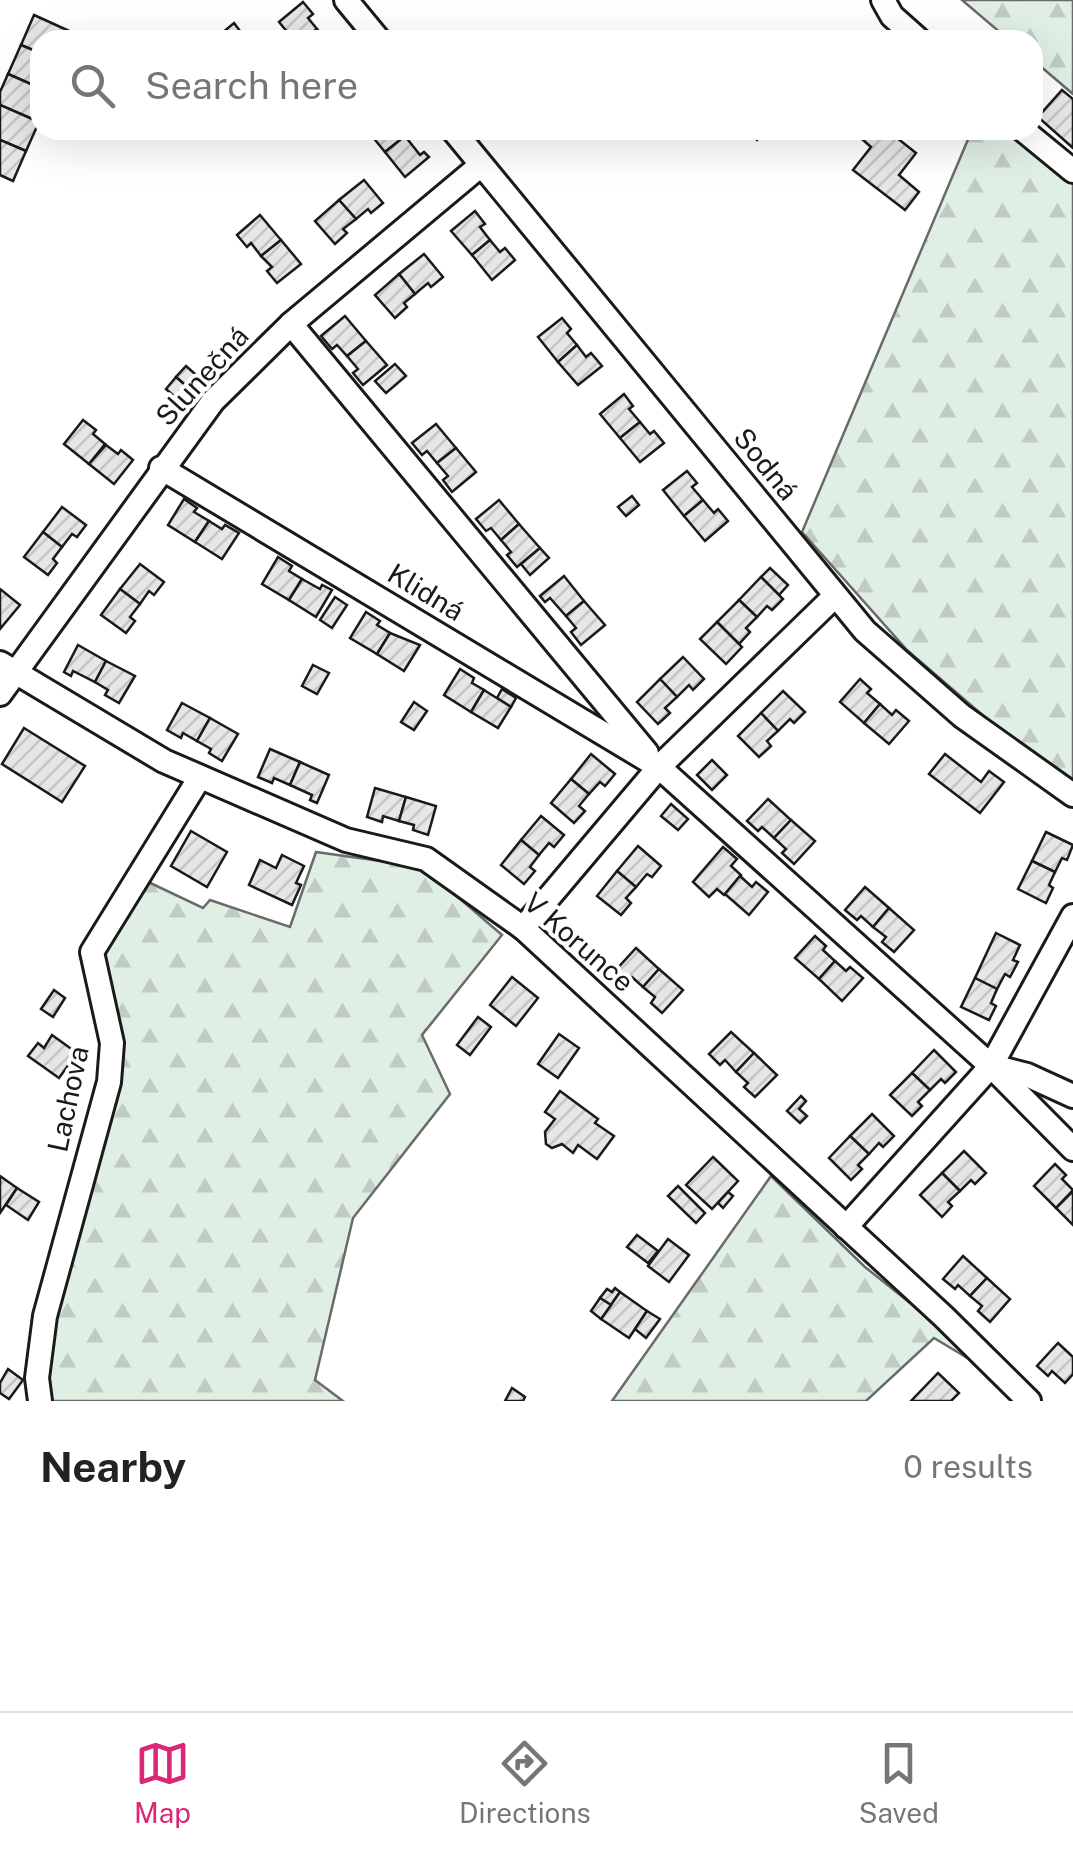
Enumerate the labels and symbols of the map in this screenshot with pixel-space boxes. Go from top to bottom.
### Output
street label: Slunečná [149,319,255,432]
street label: Sodná [727,421,805,506]
street label: Klidná [382,556,470,627]
street label: V Korunce [518,885,641,998]
street label: Lachova [40,1043,95,1155]

